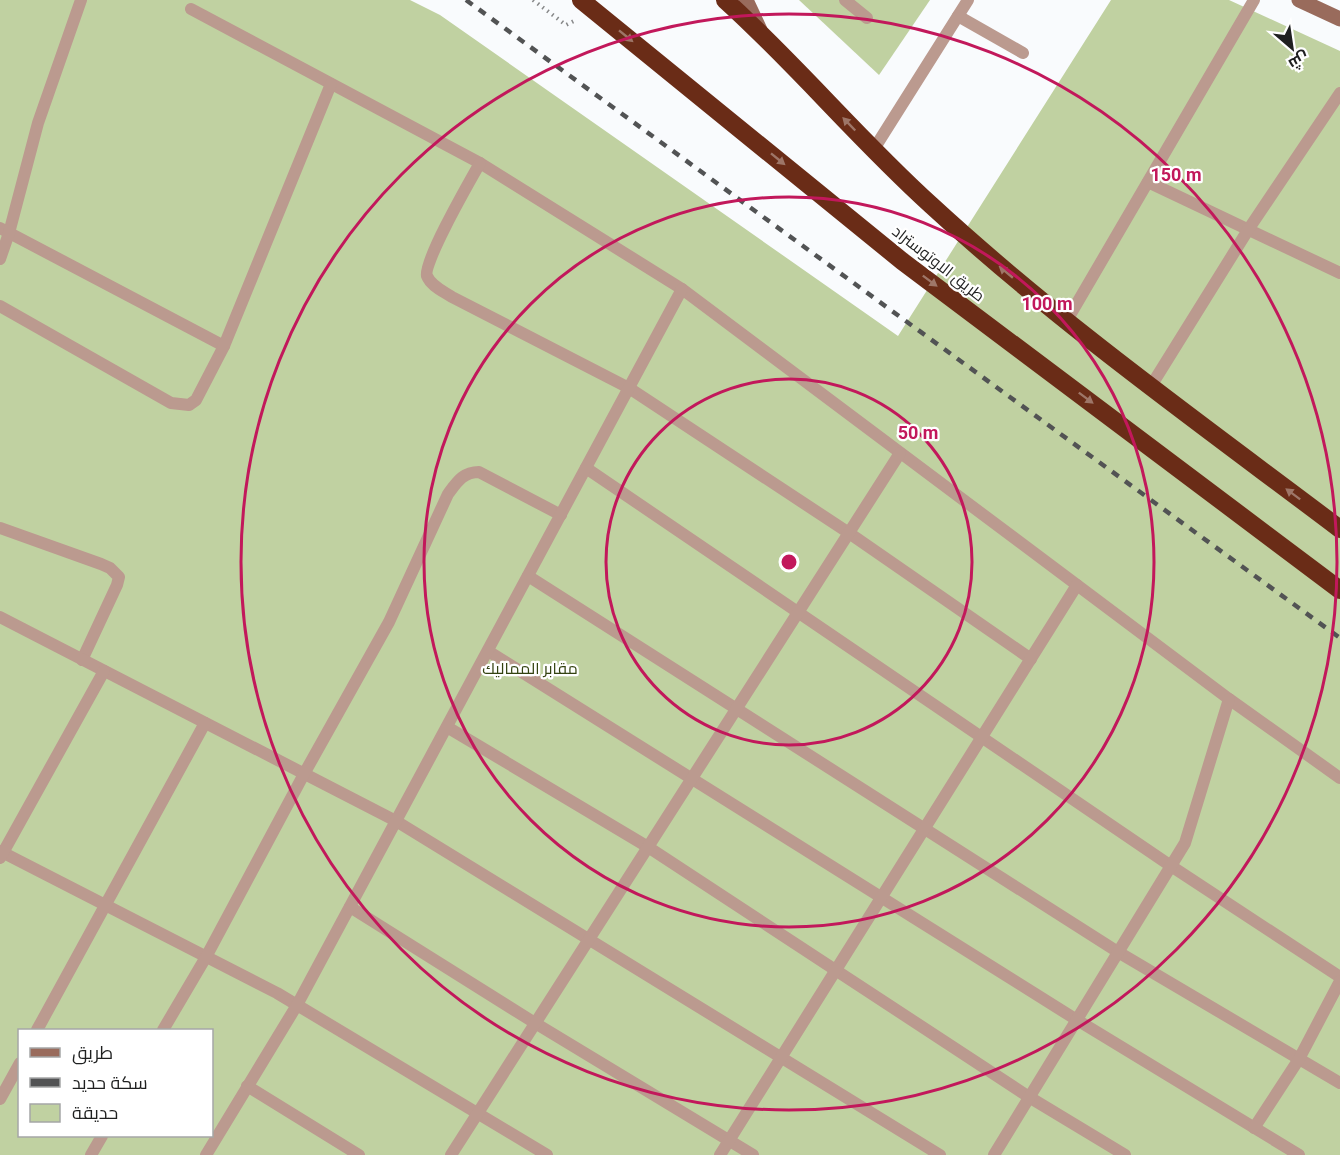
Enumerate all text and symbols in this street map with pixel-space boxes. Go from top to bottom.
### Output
north arrow [1262,18,1322,78]
one-way arrow [619,30,634,42]
text: ش [1285,47,1313,74]
one-way arrow [842,116,856,131]
one-way arrow [770,153,786,166]
text: 150 m [1150,164,1202,185]
street label: طريق الاوتوستراد [888,221,989,306]
one-way arrow [999,266,1014,279]
one-way arrow [922,275,937,287]
text: 100 m [1021,293,1073,314]
one-way arrow [1078,392,1093,404]
text: 50 m [898,422,938,443]
one-way arrow [1286,488,1301,500]
centre of rings [779,552,799,572]
park label: مقابر المماليك [482,659,578,678]
legend [18,1029,213,1137]
text: طريق [72,1042,113,1065]
text: سكة حديد [72,1072,148,1093]
text: حديقة [72,1102,118,1123]

